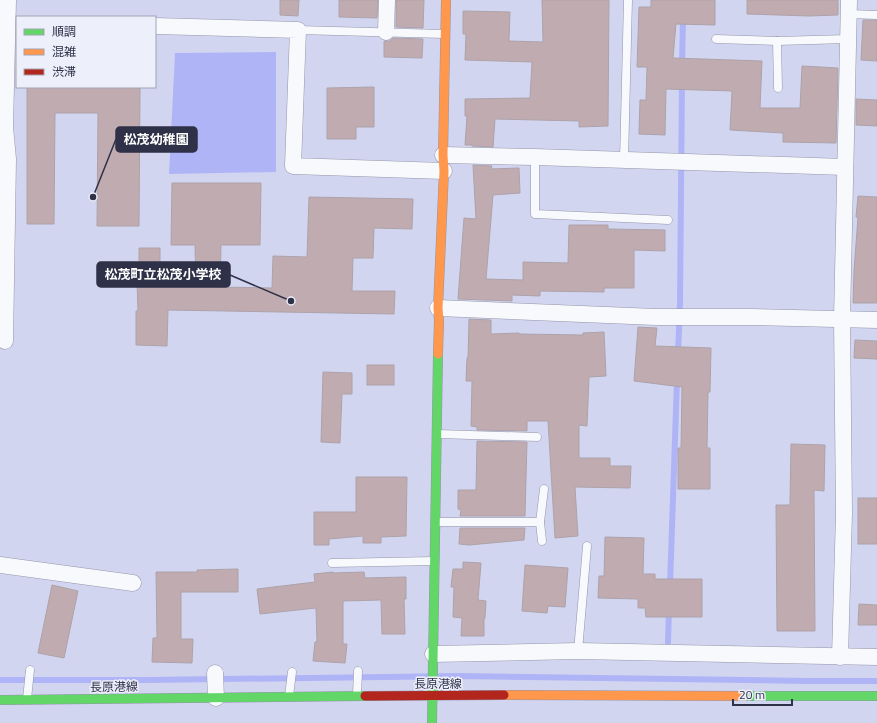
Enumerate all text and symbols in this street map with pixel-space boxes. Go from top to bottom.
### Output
legend [16,16,156,88]
text: 順調 [52,22,76,41]
text: 混雑 [52,42,76,61]
text: 渋滞 [52,62,76,81]
callout: 松茂幼稚園 [116,127,197,152]
text: 松茂幼稚園 [123,129,189,149]
callout: 松茂町立松茂小学校 [97,262,230,287]
text: 松茂町立松茂小学校 [104,264,222,284]
street label: 長原港線 [414,674,462,693]
street label: 長原港線 [90,677,138,696]
scale bar [733,681,792,707]
text: 20 m [739,685,765,704]

